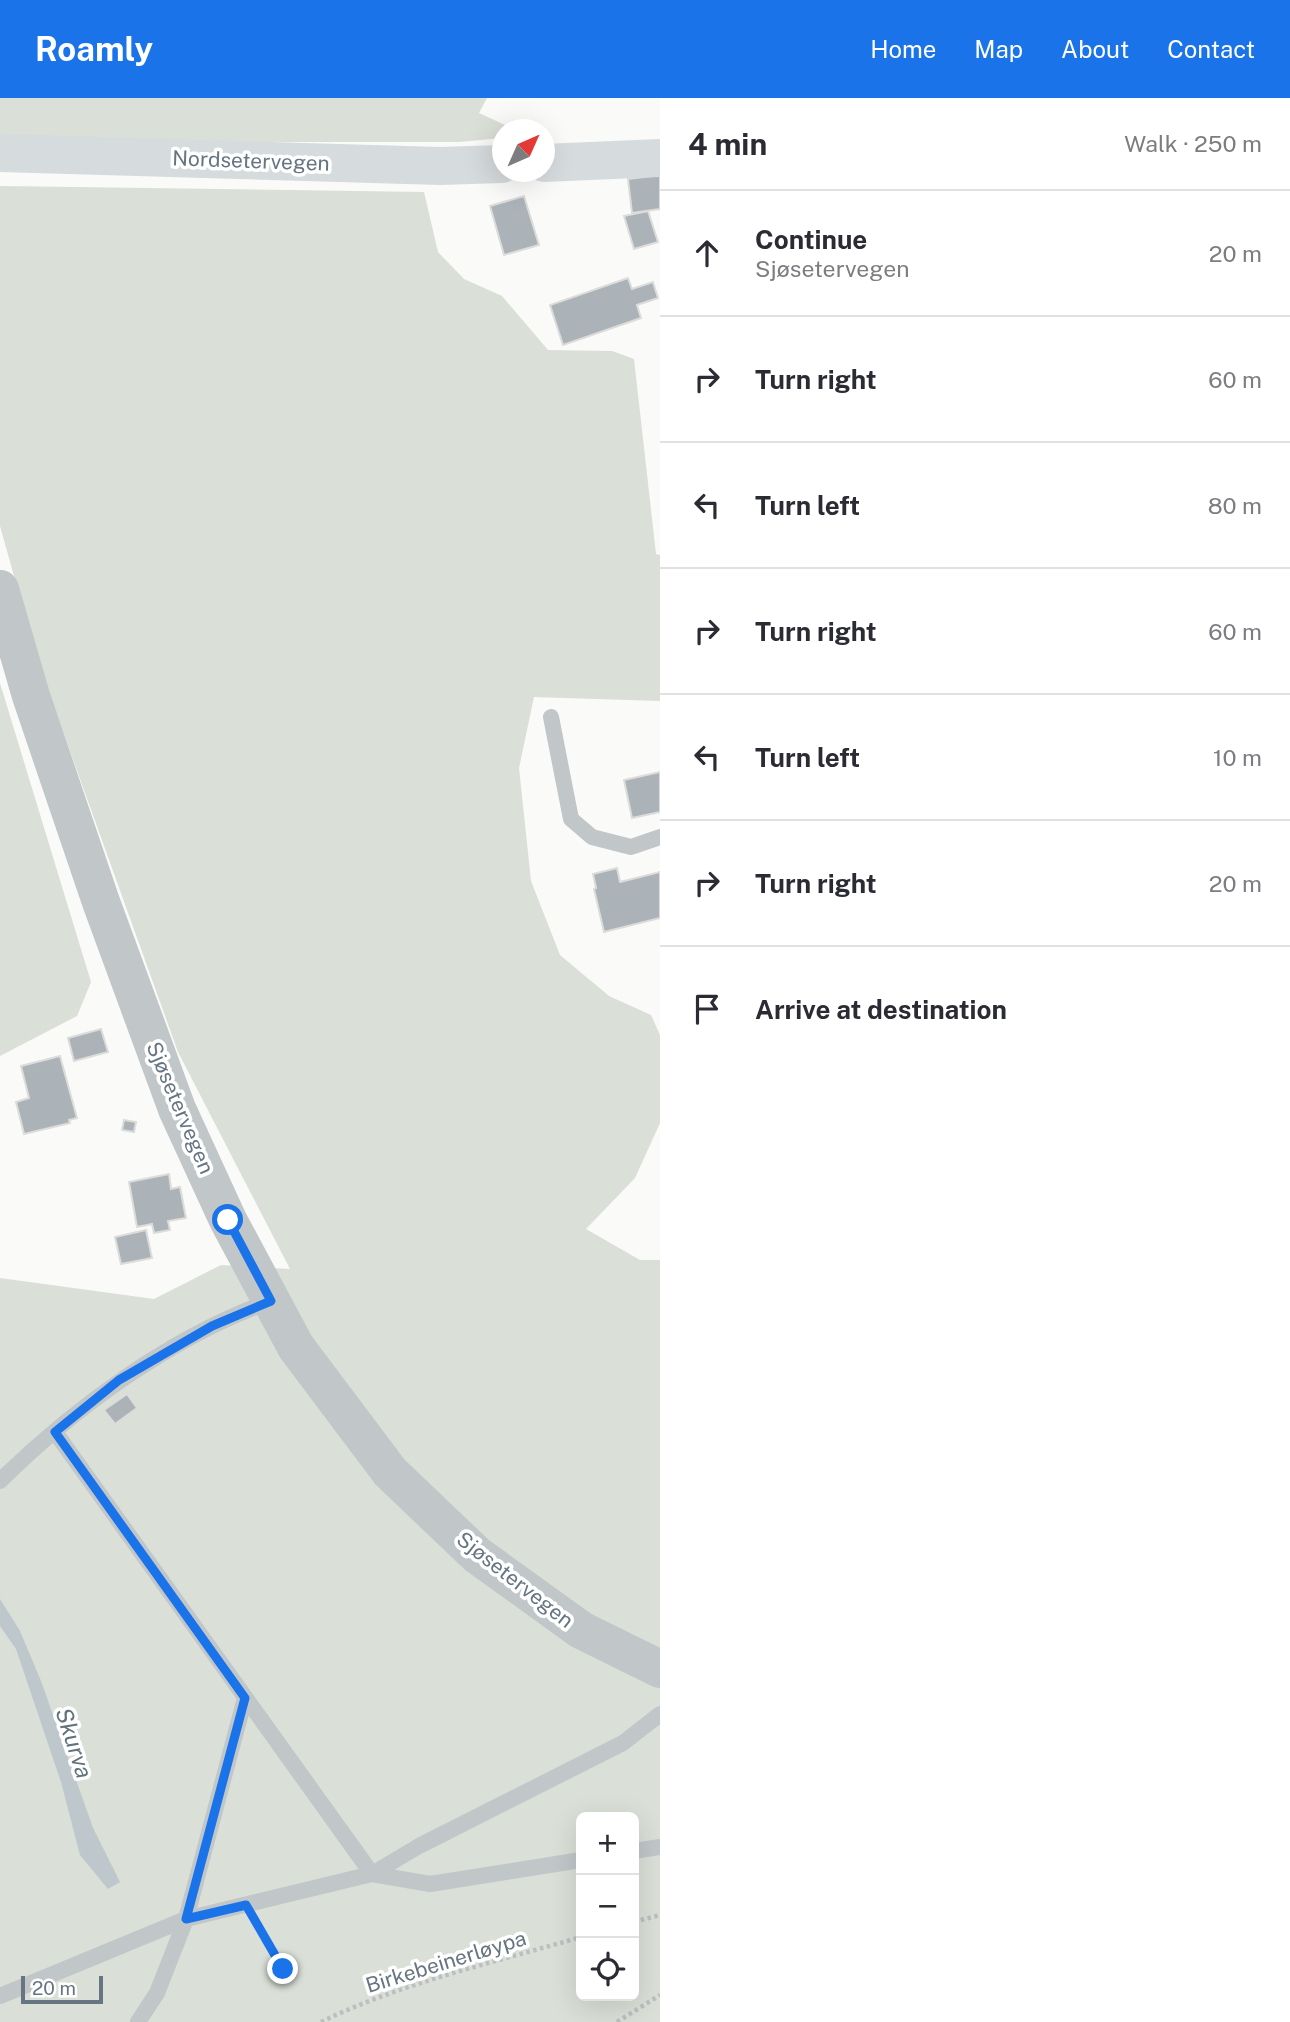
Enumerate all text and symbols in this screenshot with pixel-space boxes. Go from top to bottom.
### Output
text: Roamly [35,30,153,68]
text: Home [870,35,936,63]
text: Map [974,35,1023,63]
text: About [1061,35,1129,63]
text: Contact [1167,35,1255,63]
north arrow [492,119,555,182]
text: 4 min [688,126,767,162]
text: Walk · 250 m [1124,130,1262,157]
street label: Nordsetervegen [172,145,330,176]
text: Continue [755,224,867,255]
icon: ahead [688,234,726,272]
text: 20 m [1209,240,1262,267]
text: Sjøsetervegen [755,255,910,282]
icon: right [688,360,726,398]
text: Turn right [755,364,877,395]
text: 60 m [1208,366,1262,393]
icon: left [688,486,726,524]
text: Turn left [755,490,860,521]
text: 80 m [1208,492,1262,519]
icon: right [688,612,726,650]
text: Turn right [755,616,877,647]
text: 60 m [1208,618,1262,645]
icon: left [688,738,726,776]
text: Turn left [755,742,860,773]
text: 10 m [1213,744,1262,771]
icon: right [688,864,726,902]
text: Turn right [755,868,877,899]
text: 20 m [1209,870,1262,897]
icon: arrive [688,990,726,1028]
text: Arrive at destination [755,994,1007,1025]
street label: Sjøsetervegen [141,1038,220,1178]
route start [212,1204,243,1235]
street label: Sjøsetervegen [452,1526,579,1633]
water label: Skurva [50,1704,98,1781]
map controls [576,1812,639,2001]
button: + [576,1812,639,1875]
button: − [576,1875,639,1938]
street label: Birkebeinerløypa [363,1925,529,1998]
button: locate [576,1938,639,2001]
route end [267,1953,298,1984]
scale bar [21,1973,103,2005]
text: 20 m [32,1977,76,1999]

